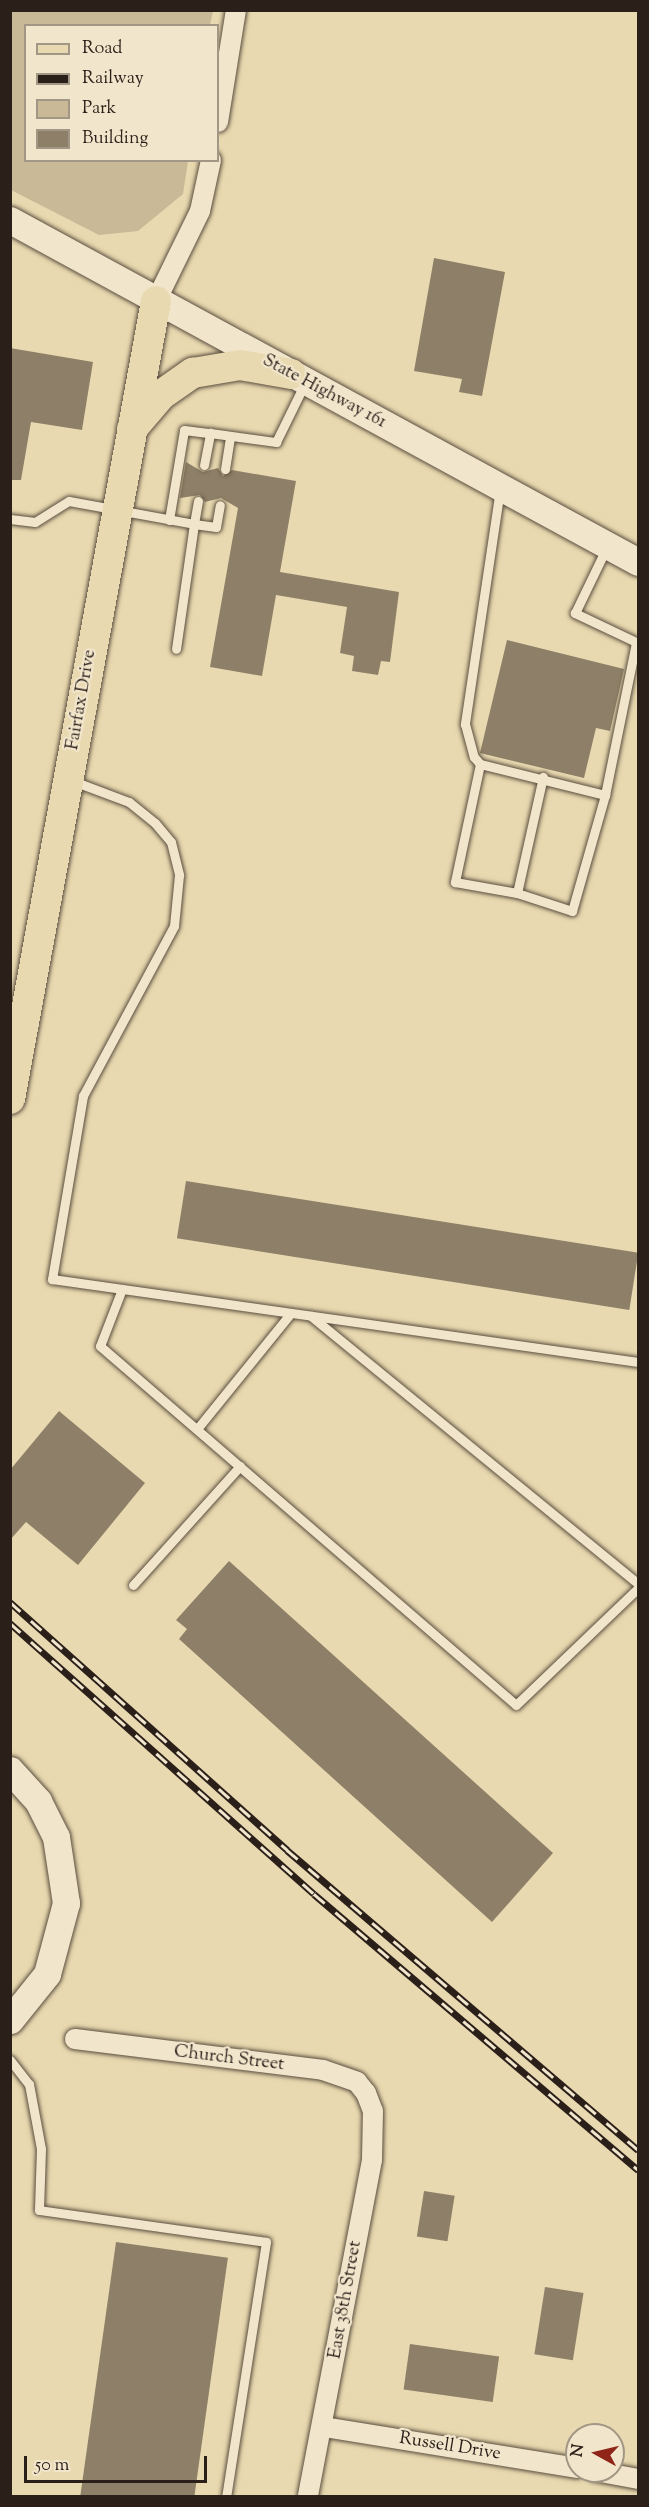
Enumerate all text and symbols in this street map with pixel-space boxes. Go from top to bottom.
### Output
legend [24,24,219,162]
text: Road [82,36,122,62]
text: Railway [82,66,144,92]
text: Park [82,96,116,122]
text: Building [82,126,148,152]
street label: State Highway 161 [258,350,390,434]
street label: Fairfax Drive [63,648,101,752]
street label: Church Street [173,2042,285,2076]
street label: East 38th Street [325,2239,367,2361]
north arrow [565,2423,625,2483]
street label: Russell Drive [398,2428,502,2466]
text: N [566,2443,591,2459]
scale bar [27,2444,210,2482]
text: 50 m [35,2453,69,2479]

